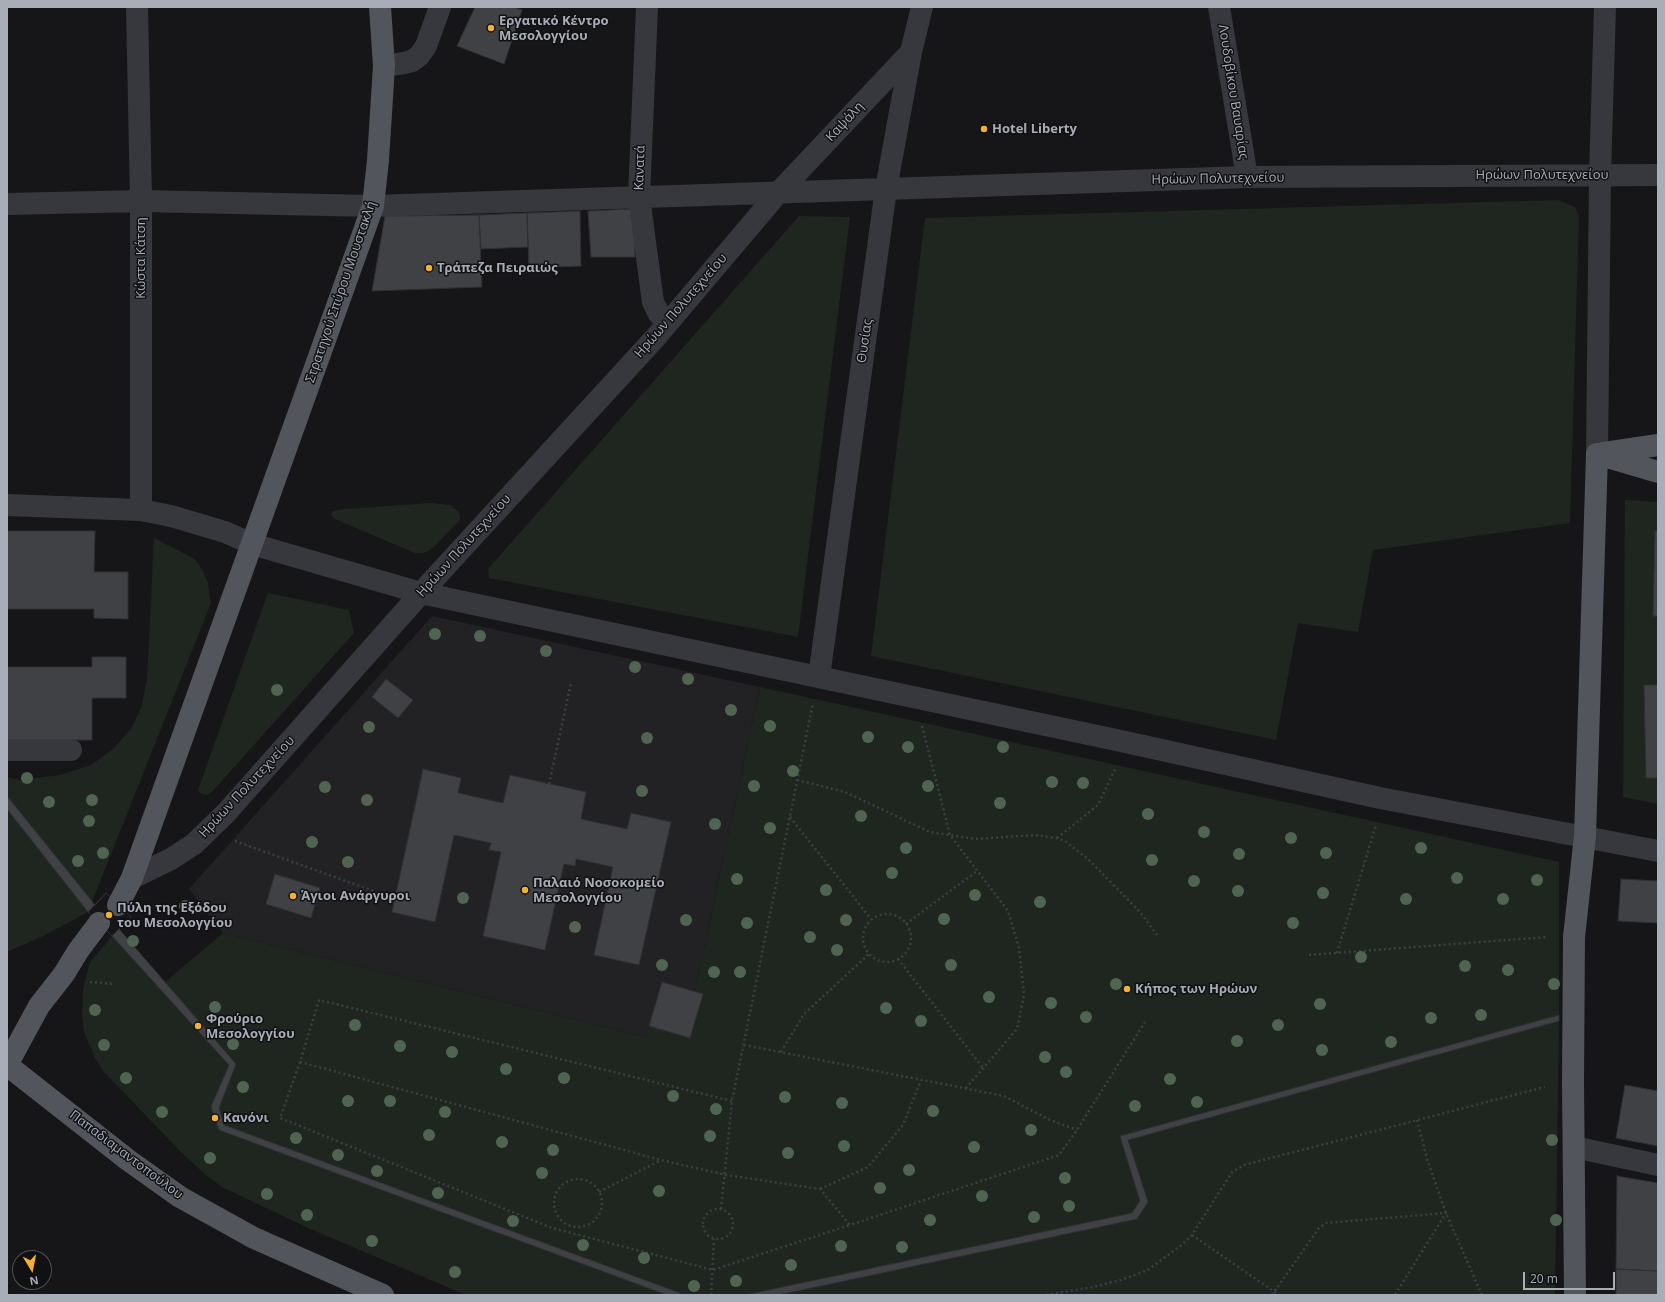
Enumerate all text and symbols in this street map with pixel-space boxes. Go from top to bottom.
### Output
place label: Eργατικό Κέντρο Μεσολογγίου [499,13,609,44]
marker: Eργατικό Κέντρο Μεσολογγίου [486,23,496,33]
street label: Λουδοβίκου Βαυαρίας [1215,23,1251,161]
street label: Καψάλη [823,99,867,145]
place label: Hotel Liberty [992,121,1077,137]
marker: Hotel Liberty [979,124,989,134]
street label: Κανατά [631,145,649,191]
street label: Ηρώων Πολυτεχνείου [1476,167,1608,183]
street label: Ηρώων Πολυτεχνείου [1151,170,1285,188]
street label: Στρατηγού Σπύρου Μουστακλή [303,199,379,385]
street label: Κώστα Κάτση [133,217,149,299]
street label: Ηρώων Πολυτεχνείου [632,251,730,361]
place label: Τράπεζα Πειραιώς [437,260,558,276]
marker: Τράπεζα Πειραιώς [424,263,434,273]
street label: Θυσίας [854,318,876,364]
street label: Ηρώων Πολυτεχνείου [414,491,514,601]
street label: Ηρώων Πολυτεχνείου [196,733,298,841]
place label: Παλαιό Νοσοκομείο Μεσολογγίου [533,875,665,906]
marker: Παλαιό Νοσοκομείο Μεσολογγίου [520,885,530,895]
place label: Άγιοι Ανάργυροι [301,888,410,904]
marker: Άγιοι Ανάργυροι [288,891,298,901]
place label: Πύλη της Εξόδου του Μεσολογγίου [117,900,232,931]
marker: Πύλη της Εξόδου του Μεσολογγίου [104,910,114,920]
place label: Κήπος των Ηρώων [1135,981,1257,997]
marker: Κήπος των Ηρώων [1122,984,1132,994]
place label: Φρούριο Μεσολογγίου [206,1011,295,1042]
marker: Φρούριο Μεσολογγίου [193,1021,203,1031]
street label: Παπαδιαμαντοπούλου [66,1107,186,1203]
place label: Κανόνι [223,1110,269,1126]
marker: Κανόνι [210,1113,220,1123]
north arrow [12,1250,52,1290]
scale bar [1525,1264,1617,1290]
text: 20 m [1530,1270,1558,1287]
text: N [28,1273,40,1289]

